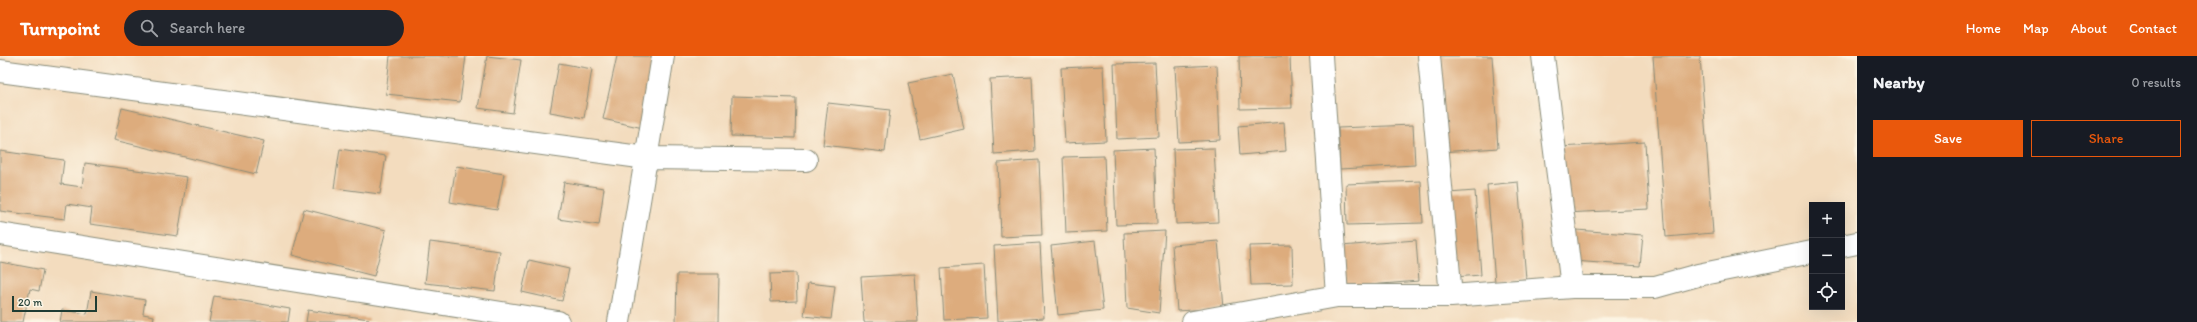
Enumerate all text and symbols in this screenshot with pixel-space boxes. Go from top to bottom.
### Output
search box [124,10,404,46]
text: Turnpoint [20,17,100,40]
icon: search [138,17,160,39]
text: Search here [170,19,245,37]
text: Home [1966,20,2001,37]
text: Map [2023,20,2049,37]
text: About [2071,20,2107,37]
text: Contact [2129,20,2177,37]
text: Nearby [1873,72,1925,92]
text: 0 results [2131,75,2181,90]
button: Save [1873,120,2023,157]
button: Share [2031,120,2181,157]
map controls [1809,202,1845,310]
button: + [1809,202,1845,238]
button: − [1809,238,1845,274]
button: locate [1809,274,1845,310]
scale bar [12,294,97,313]
text: 20 m [18,296,42,309]

